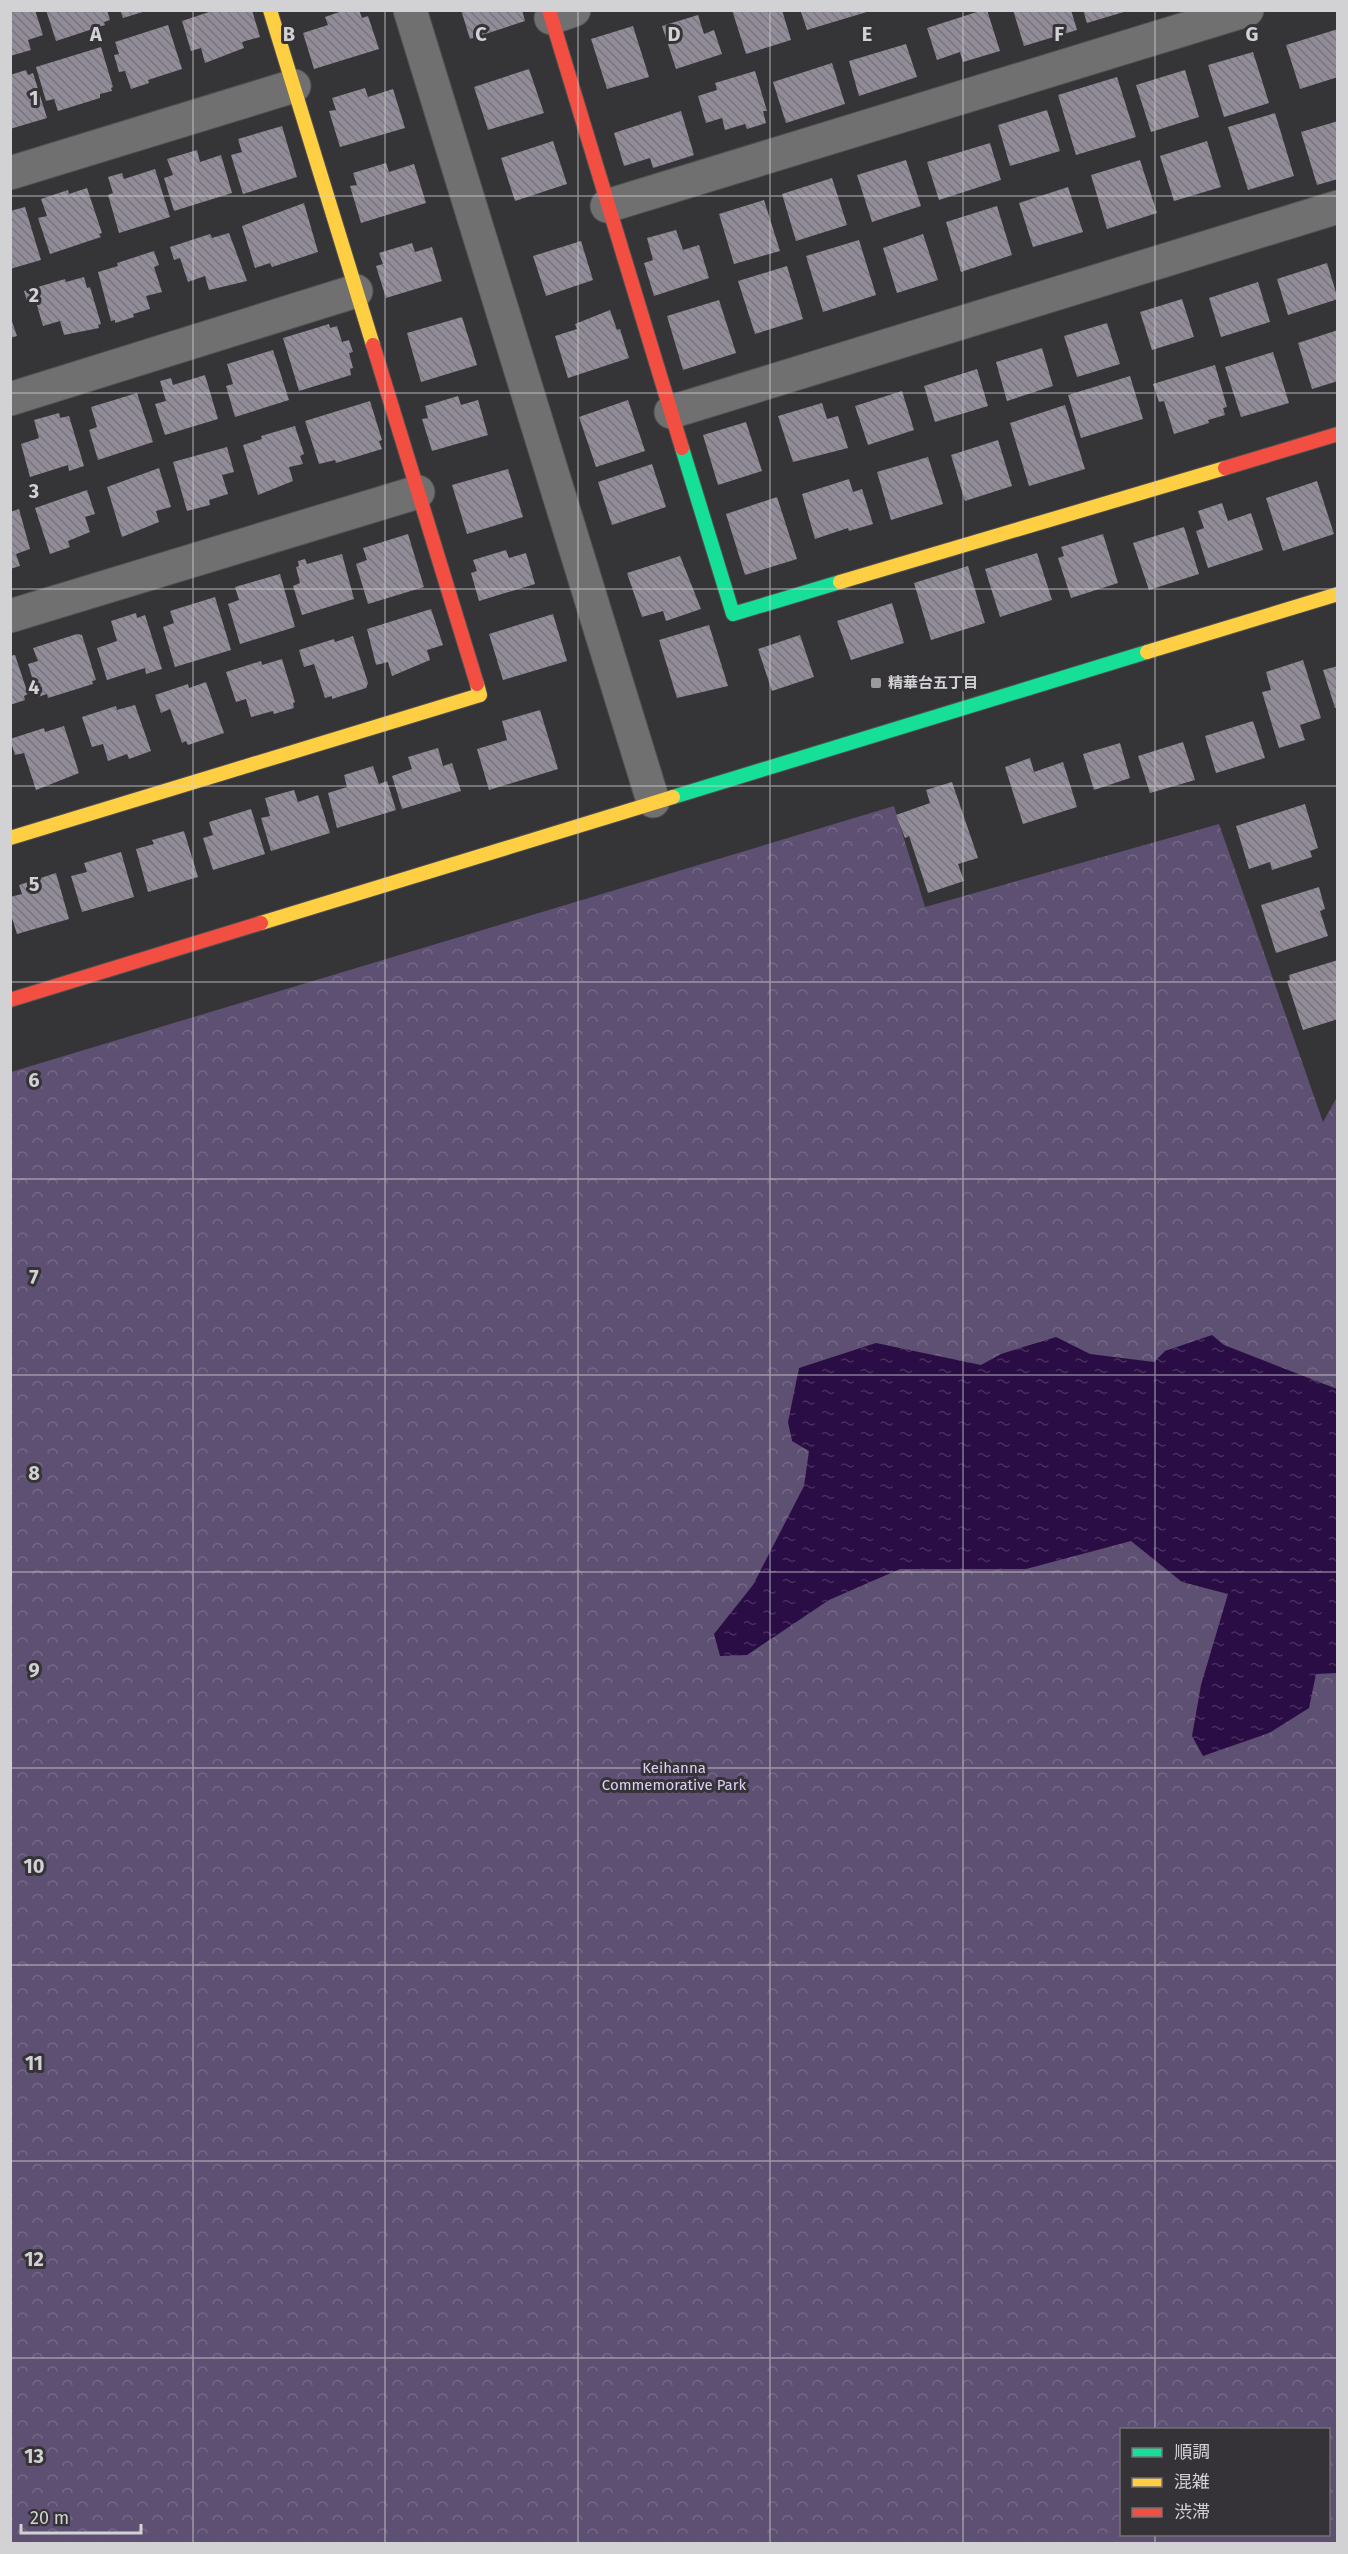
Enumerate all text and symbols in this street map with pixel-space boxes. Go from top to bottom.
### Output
text: A [89,22,103,46]
text: B [283,22,295,46]
text: C [475,22,487,46]
text: D [667,22,681,46]
text: E [862,22,872,46]
text: F [1054,22,1064,46]
text: G [1246,22,1258,46]
text: 1 [29,86,39,110]
text: 2 [29,283,39,307]
text: 3 [28,479,39,503]
place label: 精華台五丁目 [888,674,978,692]
text: 4 [28,675,40,699]
marker: 精華台五丁目 [869,676,883,690]
text: 5 [29,872,40,896]
text: 6 [28,1068,40,1092]
text: 7 [29,1265,39,1289]
text: 8 [28,1461,40,1485]
text: 9 [28,1658,40,1682]
park label: Keihanna Commemorative Park [602,1759,747,1794]
text: 10 [24,1854,44,1878]
text: 11 [25,2051,43,2075]
text: 12 [24,2247,44,2271]
legend [1120,2428,1330,2536]
text: 順調 [1174,2441,1210,2463]
text: 13 [24,2444,44,2468]
text: 混雑 [1174,2471,1210,2493]
scale bar [21,2497,141,2535]
text: 渋滞 [1174,2501,1210,2523]
text: 20 m [30,2507,69,2529]

